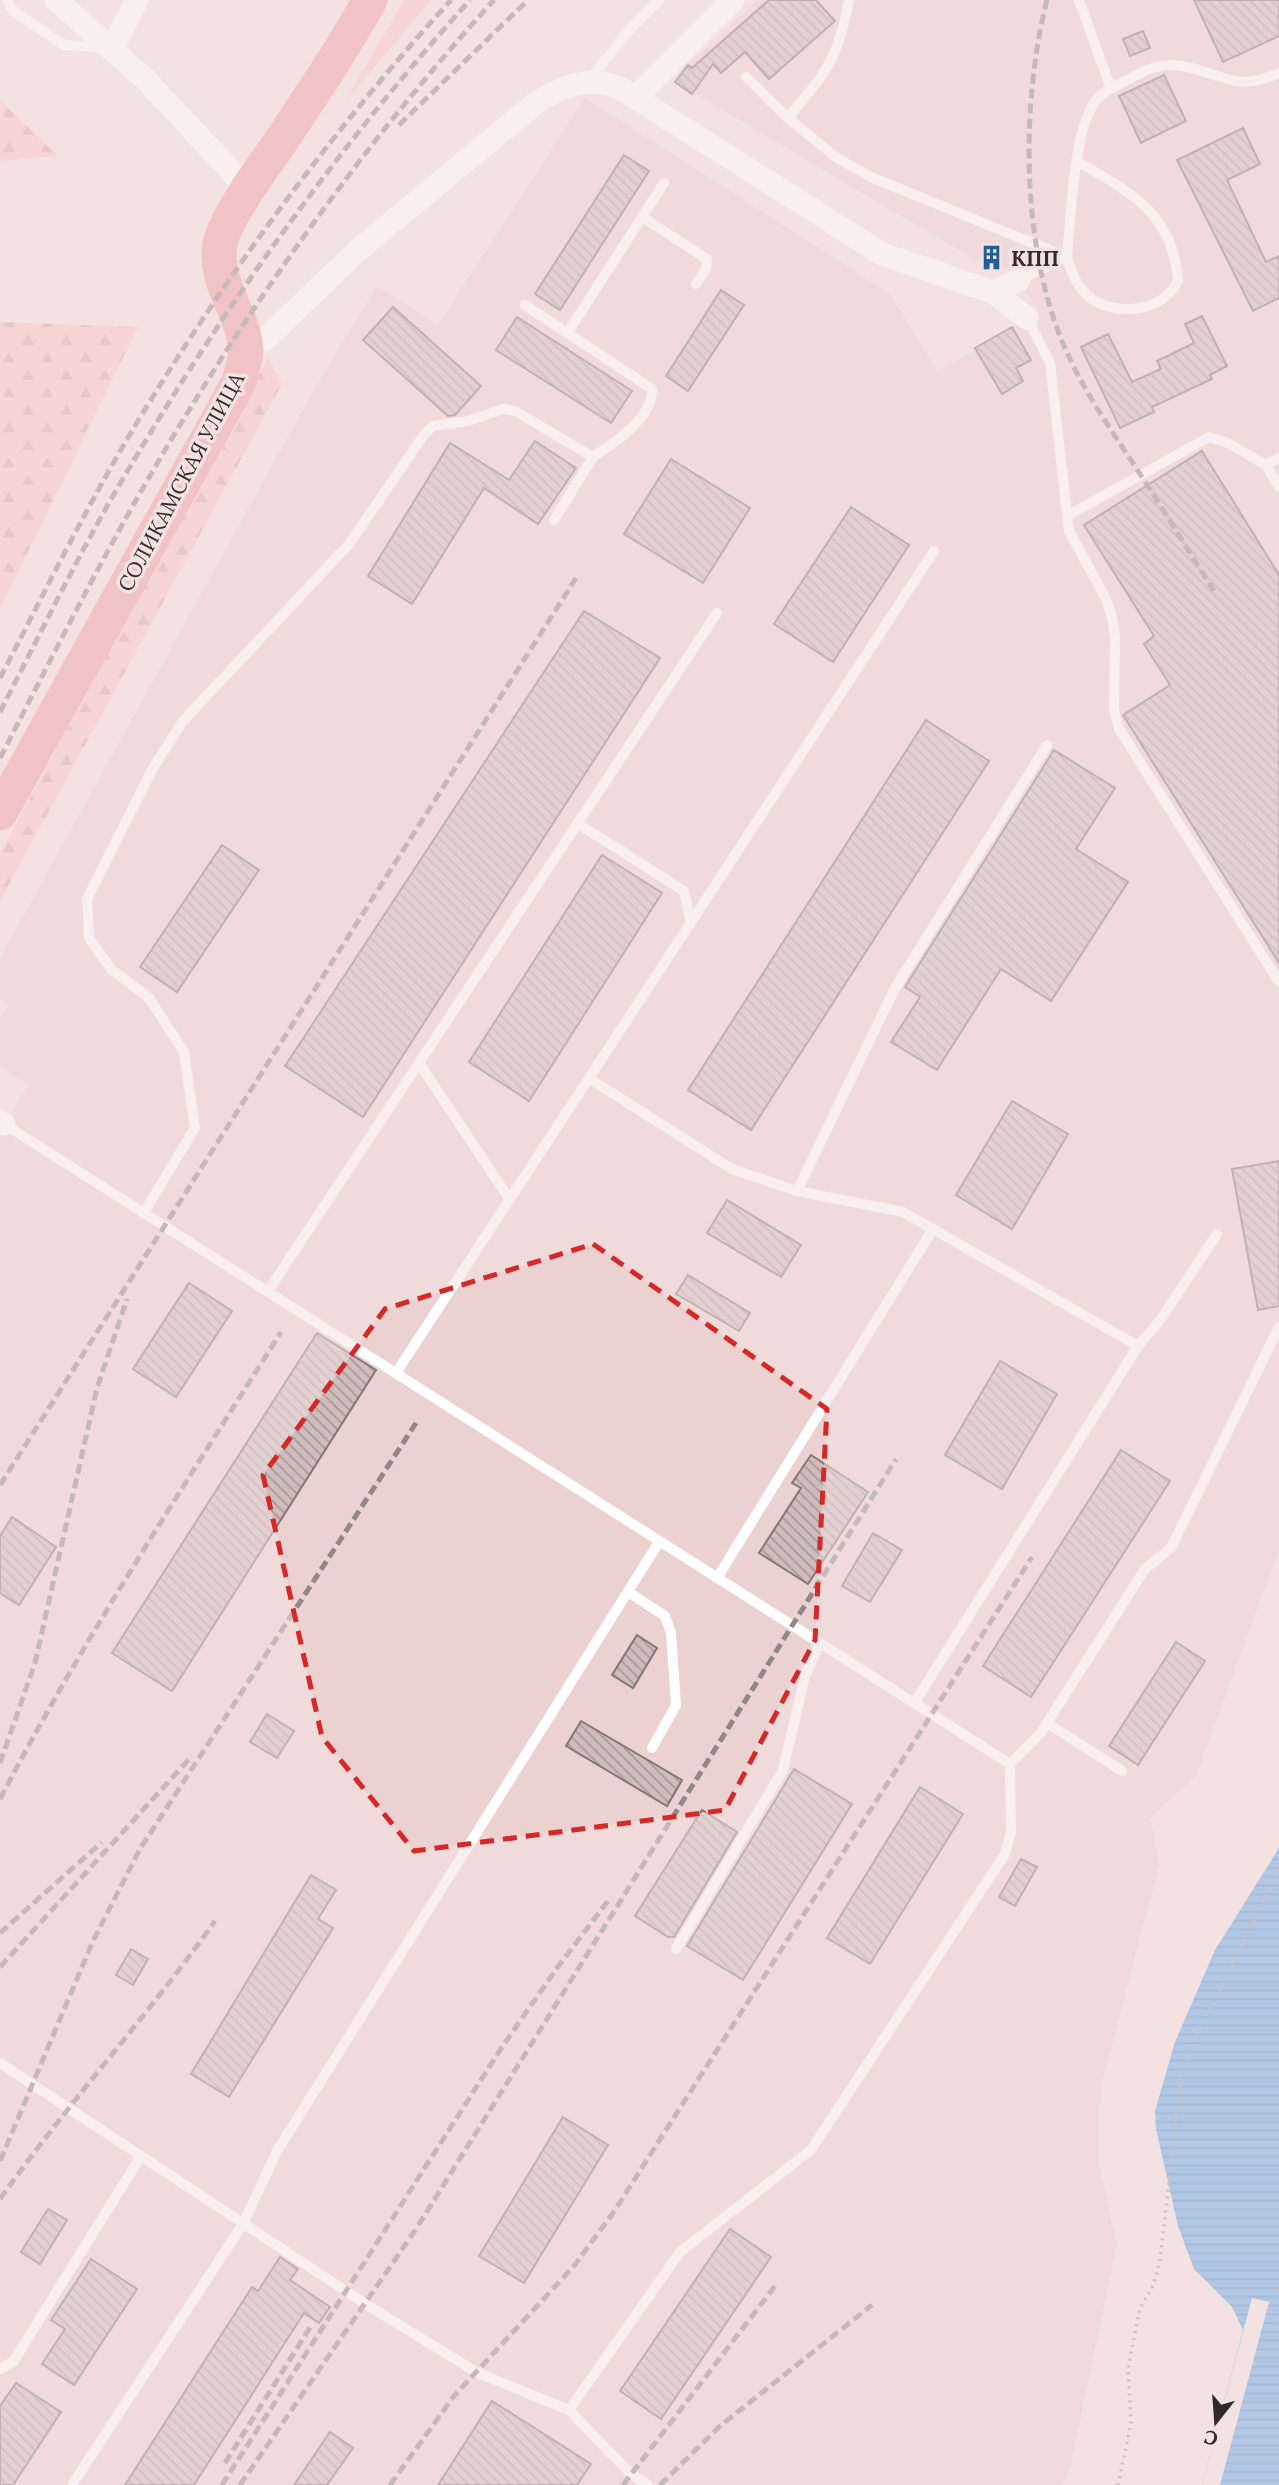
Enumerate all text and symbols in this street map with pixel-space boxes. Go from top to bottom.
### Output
building icon: КПП [977,244,1005,272]
place label: КПП [1011,245,1059,272]
street label: СОЛИКАМСКАЯ УЛИЦА [112,367,251,596]
north arrow [1181,2387,1251,2457]
text: С [1201,2425,1221,2452]

